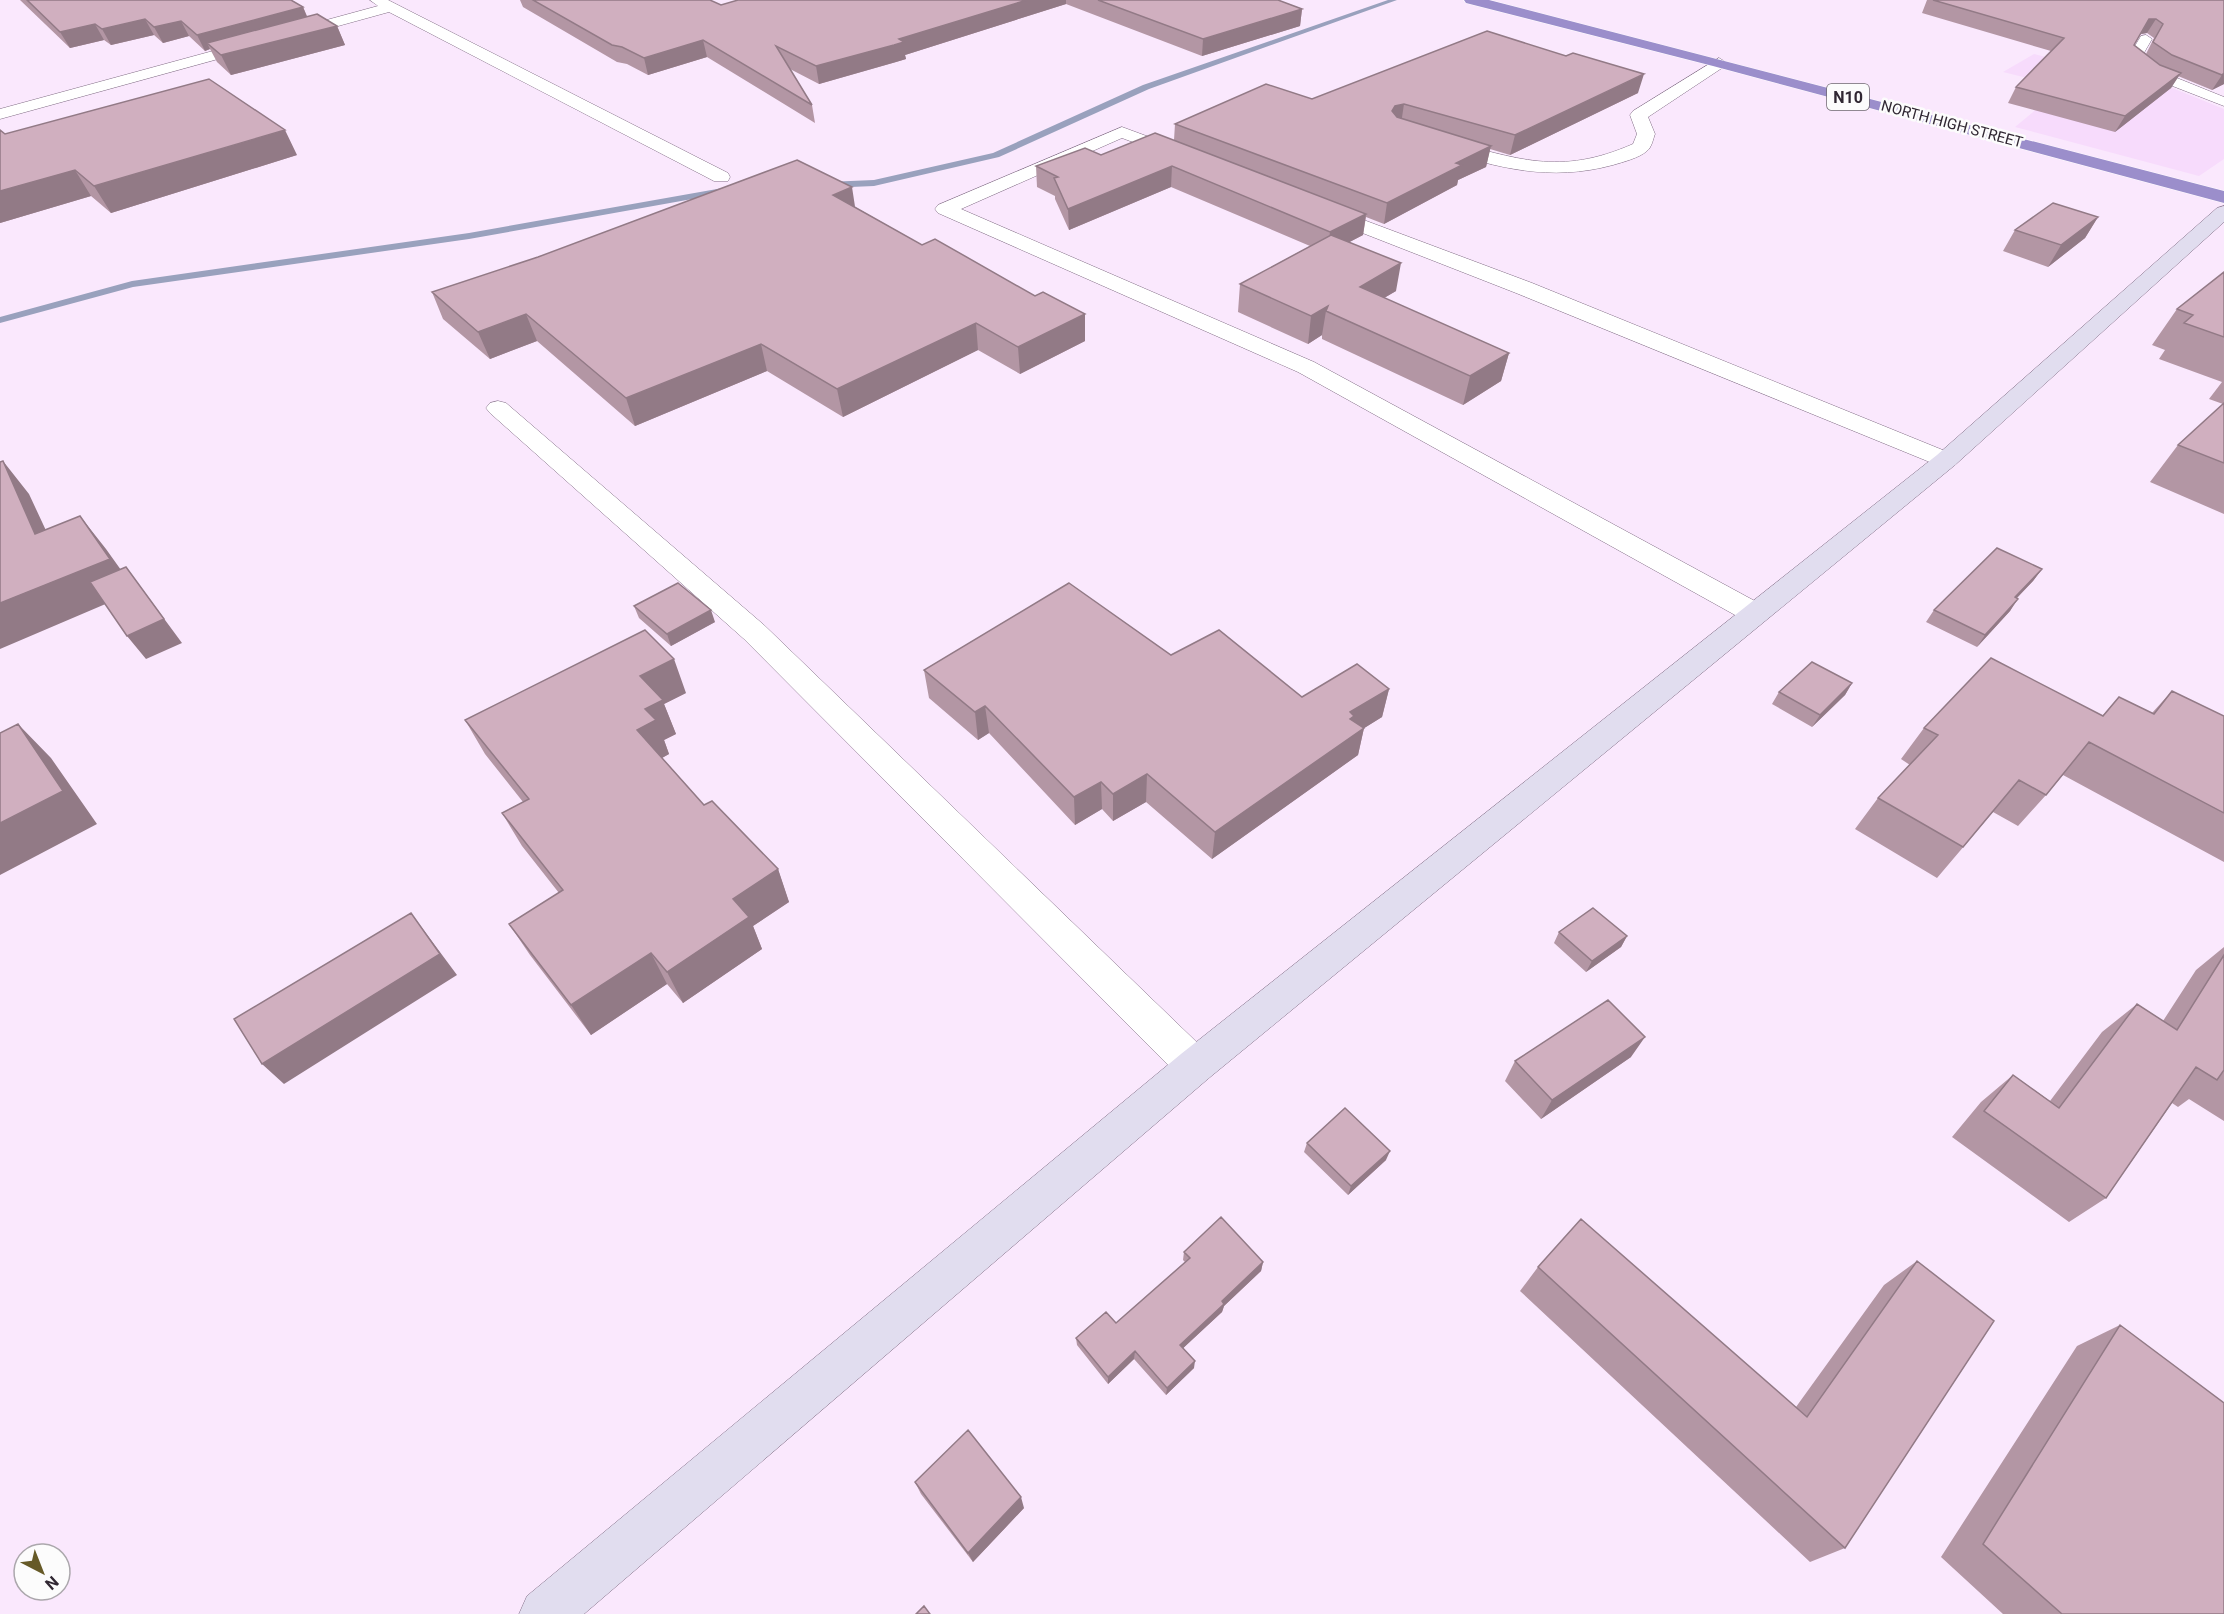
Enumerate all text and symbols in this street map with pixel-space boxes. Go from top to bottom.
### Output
road number: N10 [1827,84,1869,110]
street label: NORTH HIGH STREET [1879,96,2025,152]
north arrow [12,1542,72,1602]
text: N [41,1572,62,1594]

